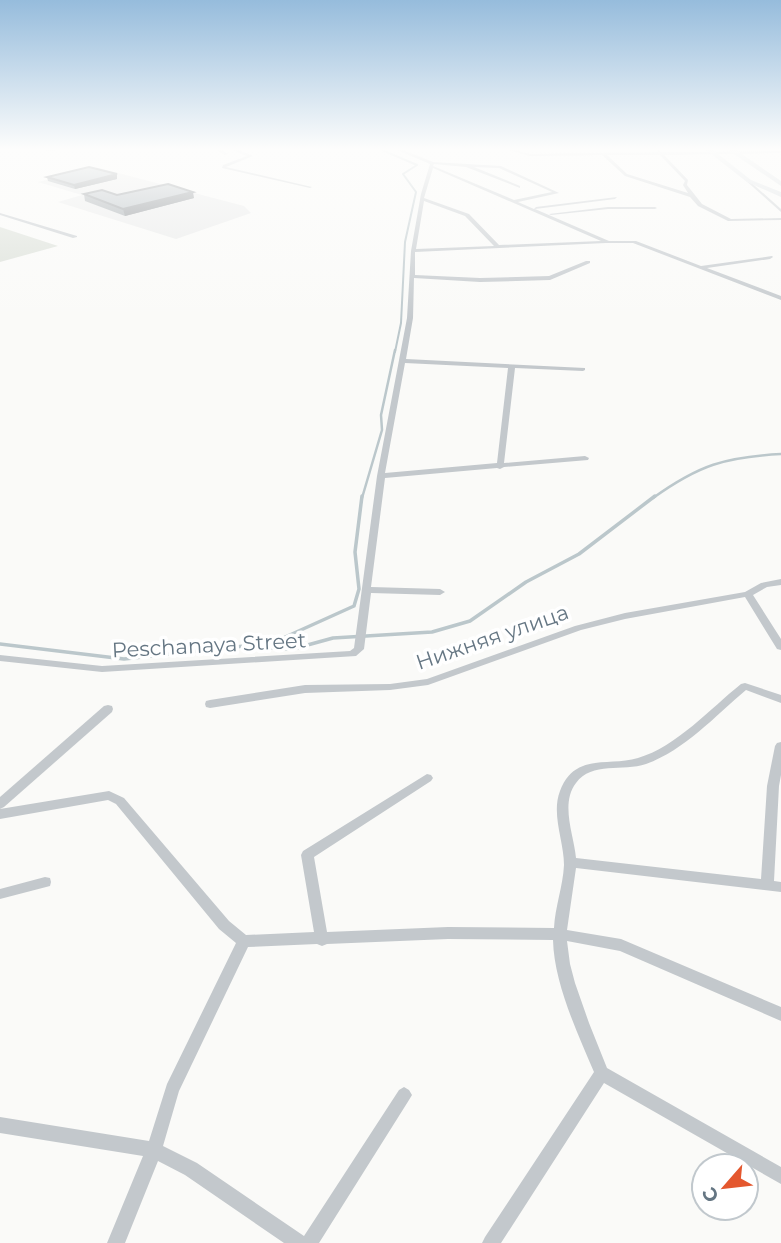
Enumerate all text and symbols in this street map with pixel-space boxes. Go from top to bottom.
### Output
street label: Нижняя улица [412,599,572,675]
street label: Peschanaya Street [111,627,307,663]
north arrow [690,1152,760,1222]
text: С [697,1183,724,1206]

